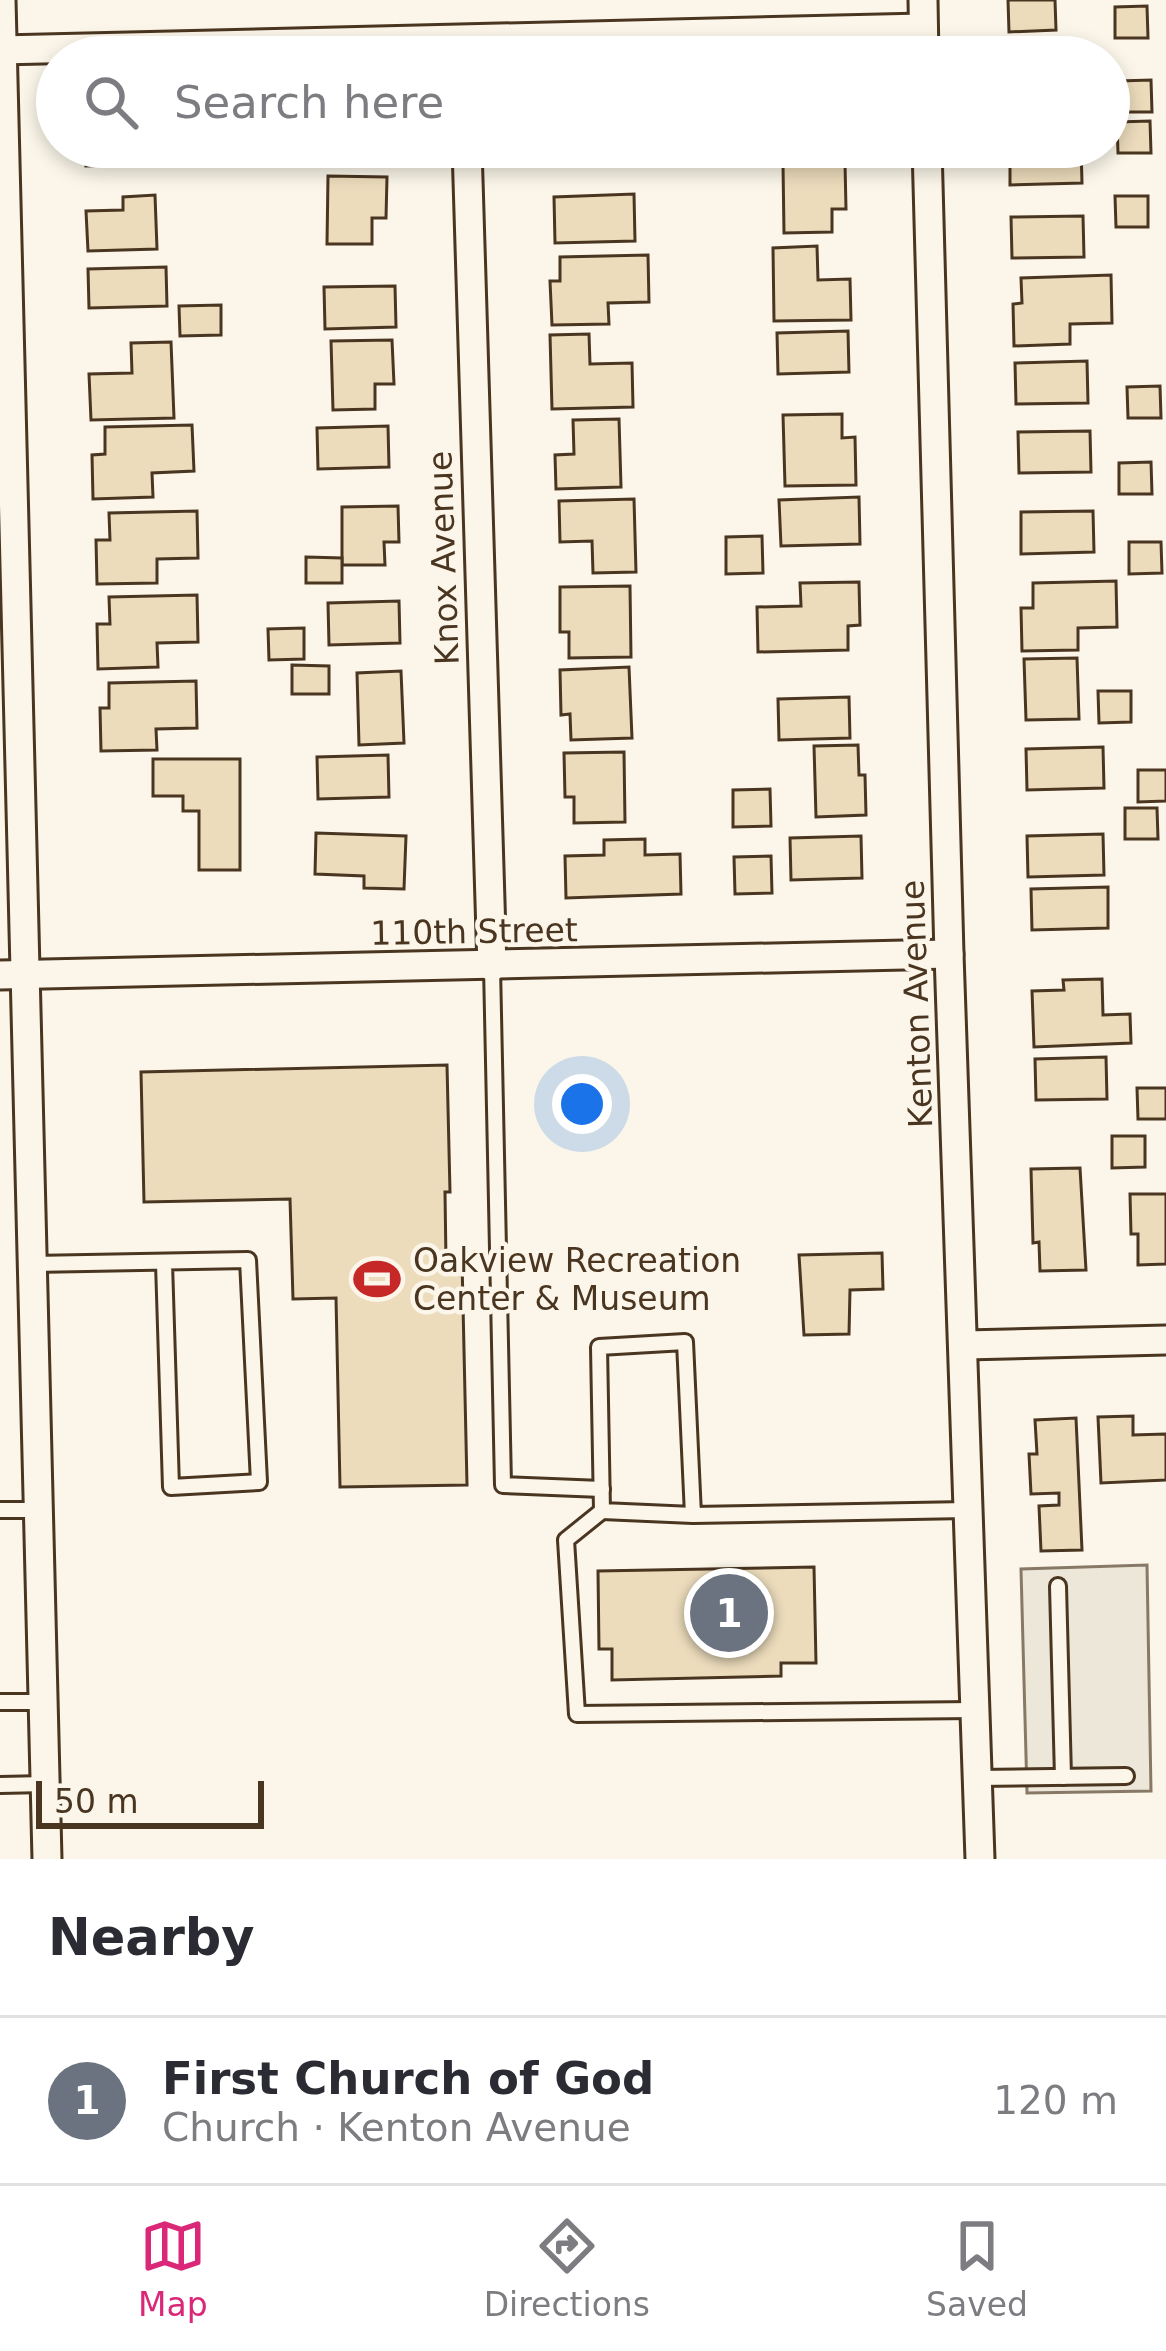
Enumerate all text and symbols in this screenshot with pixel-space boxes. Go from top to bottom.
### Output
search box [36,36,1130,168]
icon: search [78,69,144,135]
text: Search here [174,76,444,129]
street label: Knox Avenue [420,450,467,666]
street label: Kenton Avenue [893,879,940,1129]
street label: 110th Street [370,910,578,953]
your location [552,1074,612,1134]
place label: Oakview Recreation Center & Museum [413,1241,741,1318]
sports icon: Oakview Recreation Center & Museum [352,1254,402,1304]
pin: 1 [690,1568,768,1658]
scale bar [36,1775,264,1828]
text: 50 m [54,1782,139,1821]
text: Nearby [48,1908,255,1967]
text: First Church of God [162,2052,654,2105]
text: 1 [73,2078,101,2123]
text: 120 m [993,2078,1118,2123]
text: Church · Kenton Avenue [162,2105,631,2150]
tab: Map [138,2213,208,2324]
tab: Directions [484,2213,650,2324]
tab: Saved [926,2213,1028,2324]

